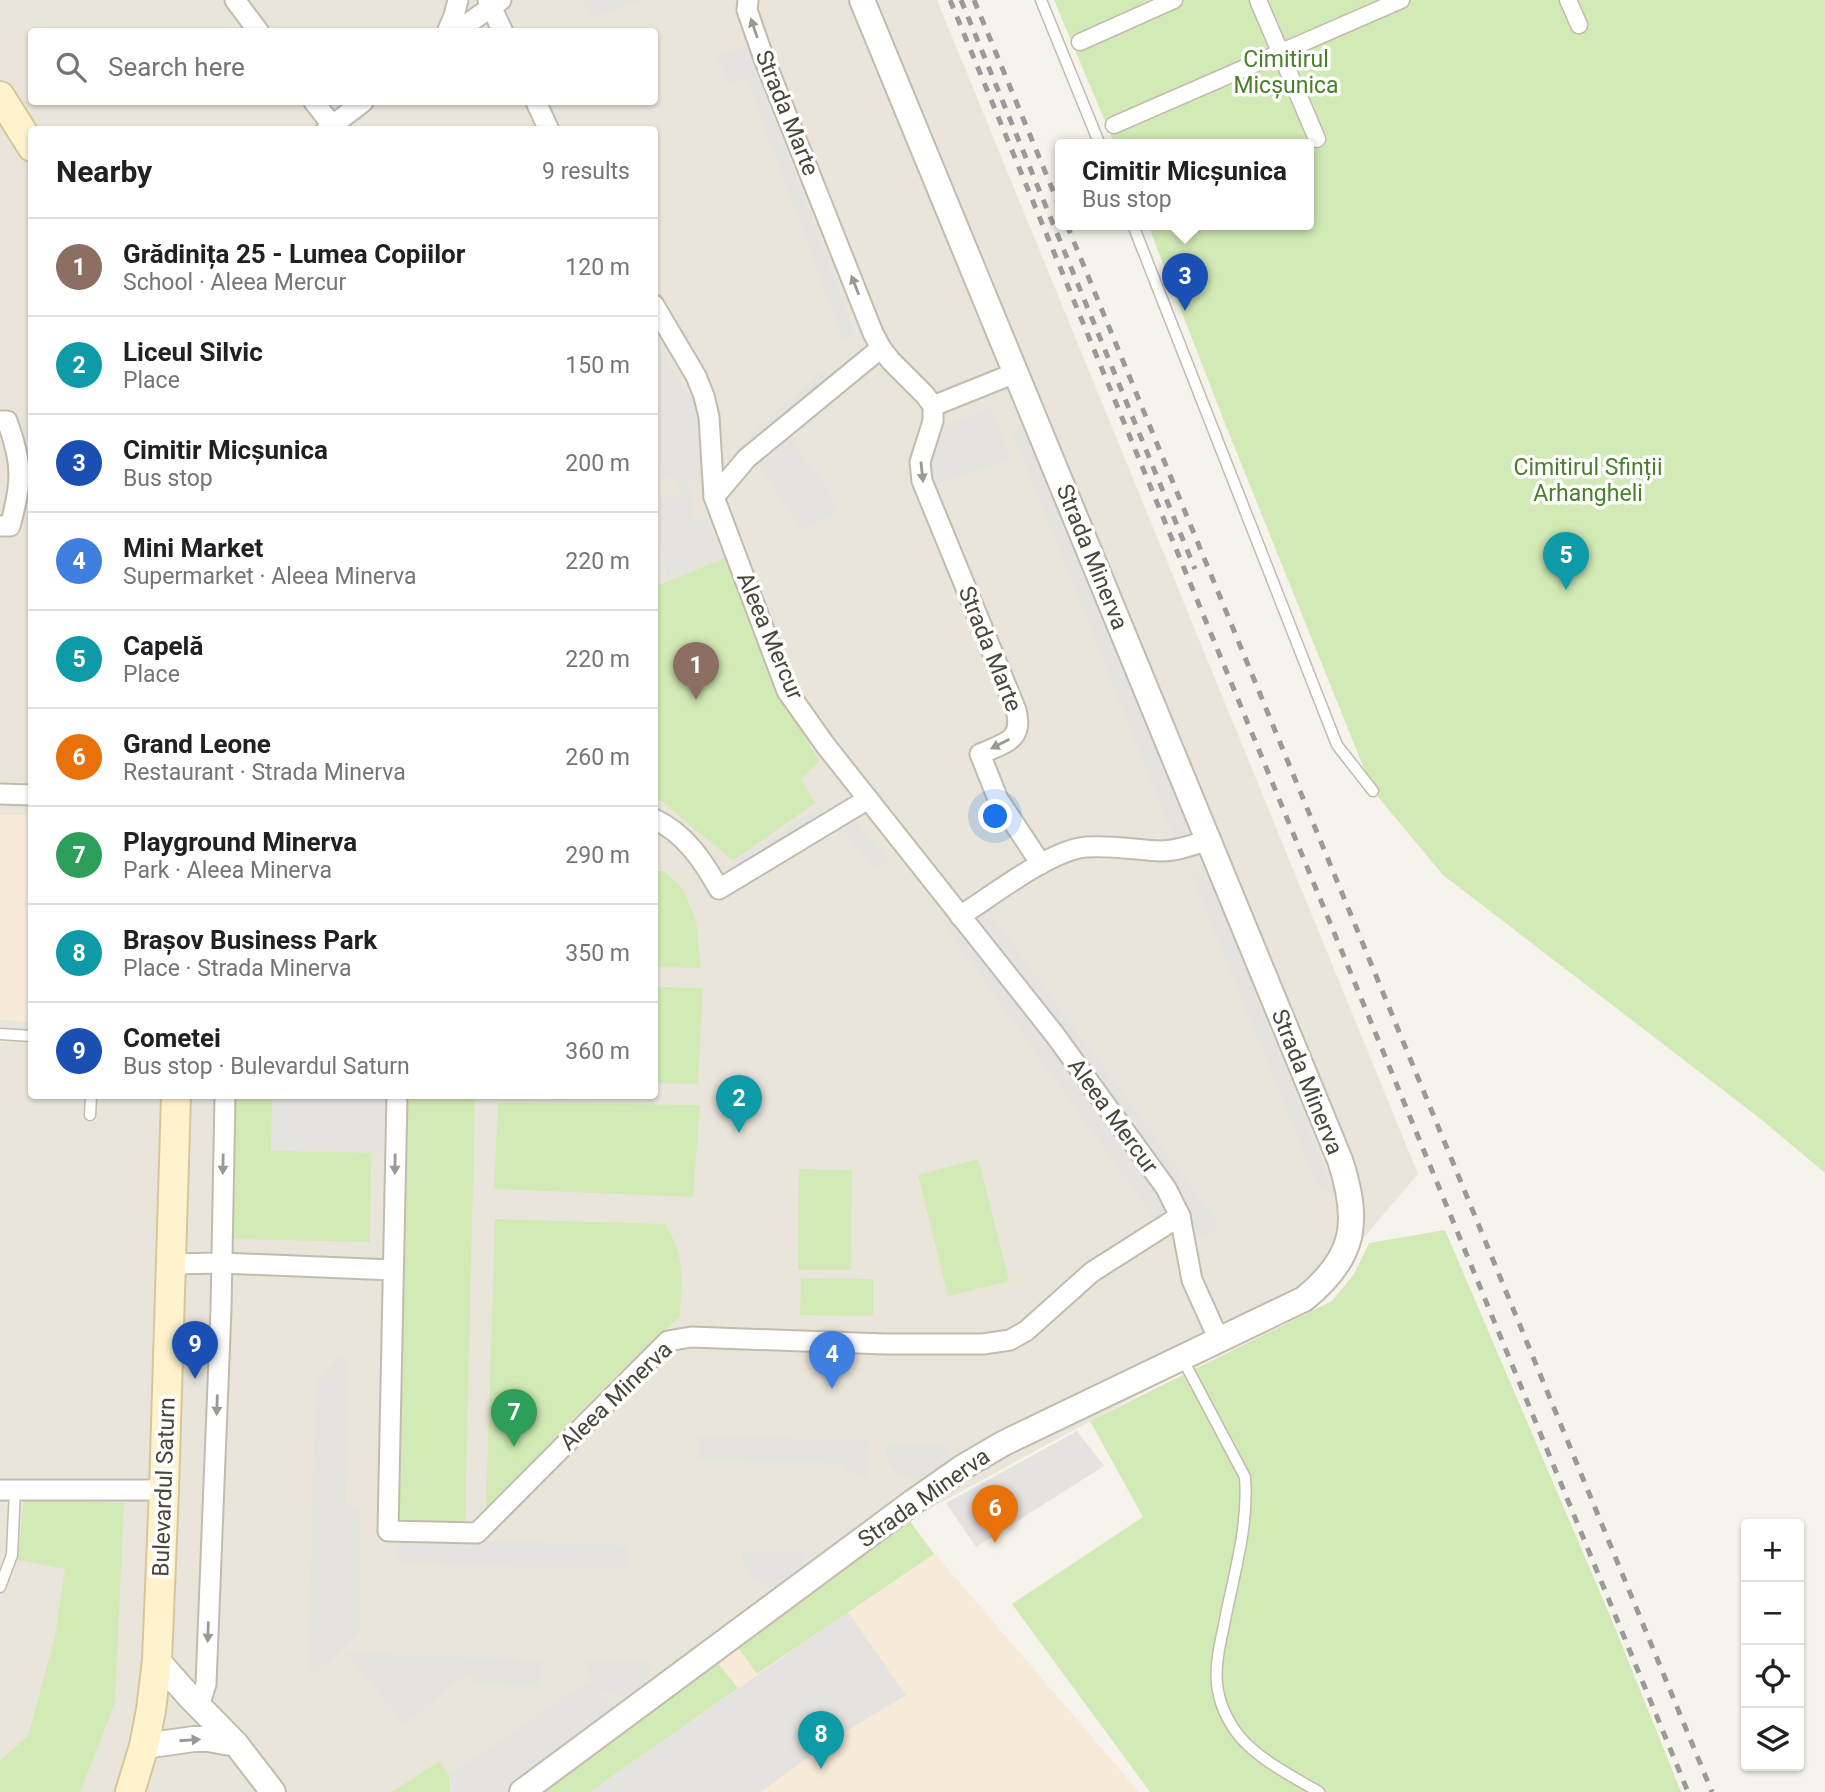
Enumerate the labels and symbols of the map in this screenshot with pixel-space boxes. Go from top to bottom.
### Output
one-way arrow [748,18,759,39]
street label: Strada Marte [750,46,824,180]
park label: Cimitirul Micșunica [1233,46,1339,99]
pin: 3 [1162,253,1208,311]
one-way arrow [849,275,860,296]
park label: Cimitirul Sfinții Arhangheli [1513,454,1663,507]
one-way arrow [917,461,928,483]
street label: Strada Minerva [1051,480,1133,634]
pin: 5 [1543,532,1589,590]
street label: Aleea Mercur [731,568,809,704]
street label: Strada Marte [953,582,1027,716]
pin: 1 [673,642,719,700]
one-way arrow [990,739,1010,750]
your location [978,799,1012,833]
street label: Strada Minerva [1266,1005,1348,1159]
street label: Aleea Mercur [1062,1053,1164,1179]
pin: 2 [716,1075,762,1133]
one-way arrow [218,1153,229,1175]
one-way arrow [390,1153,401,1175]
pin: 9 [172,1321,218,1379]
pin: 4 [809,1331,855,1389]
street label: Aleea Minerva [554,1336,678,1456]
pin: 7 [491,1389,537,1447]
one-way arrow [212,1394,223,1416]
street label: Bulevardul Saturn [147,1397,181,1577]
street label: Strada Minerva [853,1443,995,1553]
pin: 6 [972,1485,1018,1543]
one-way arrow [202,1622,213,1644]
pin: 8 [798,1711,844,1769]
one-way arrow [179,1734,201,1745]

